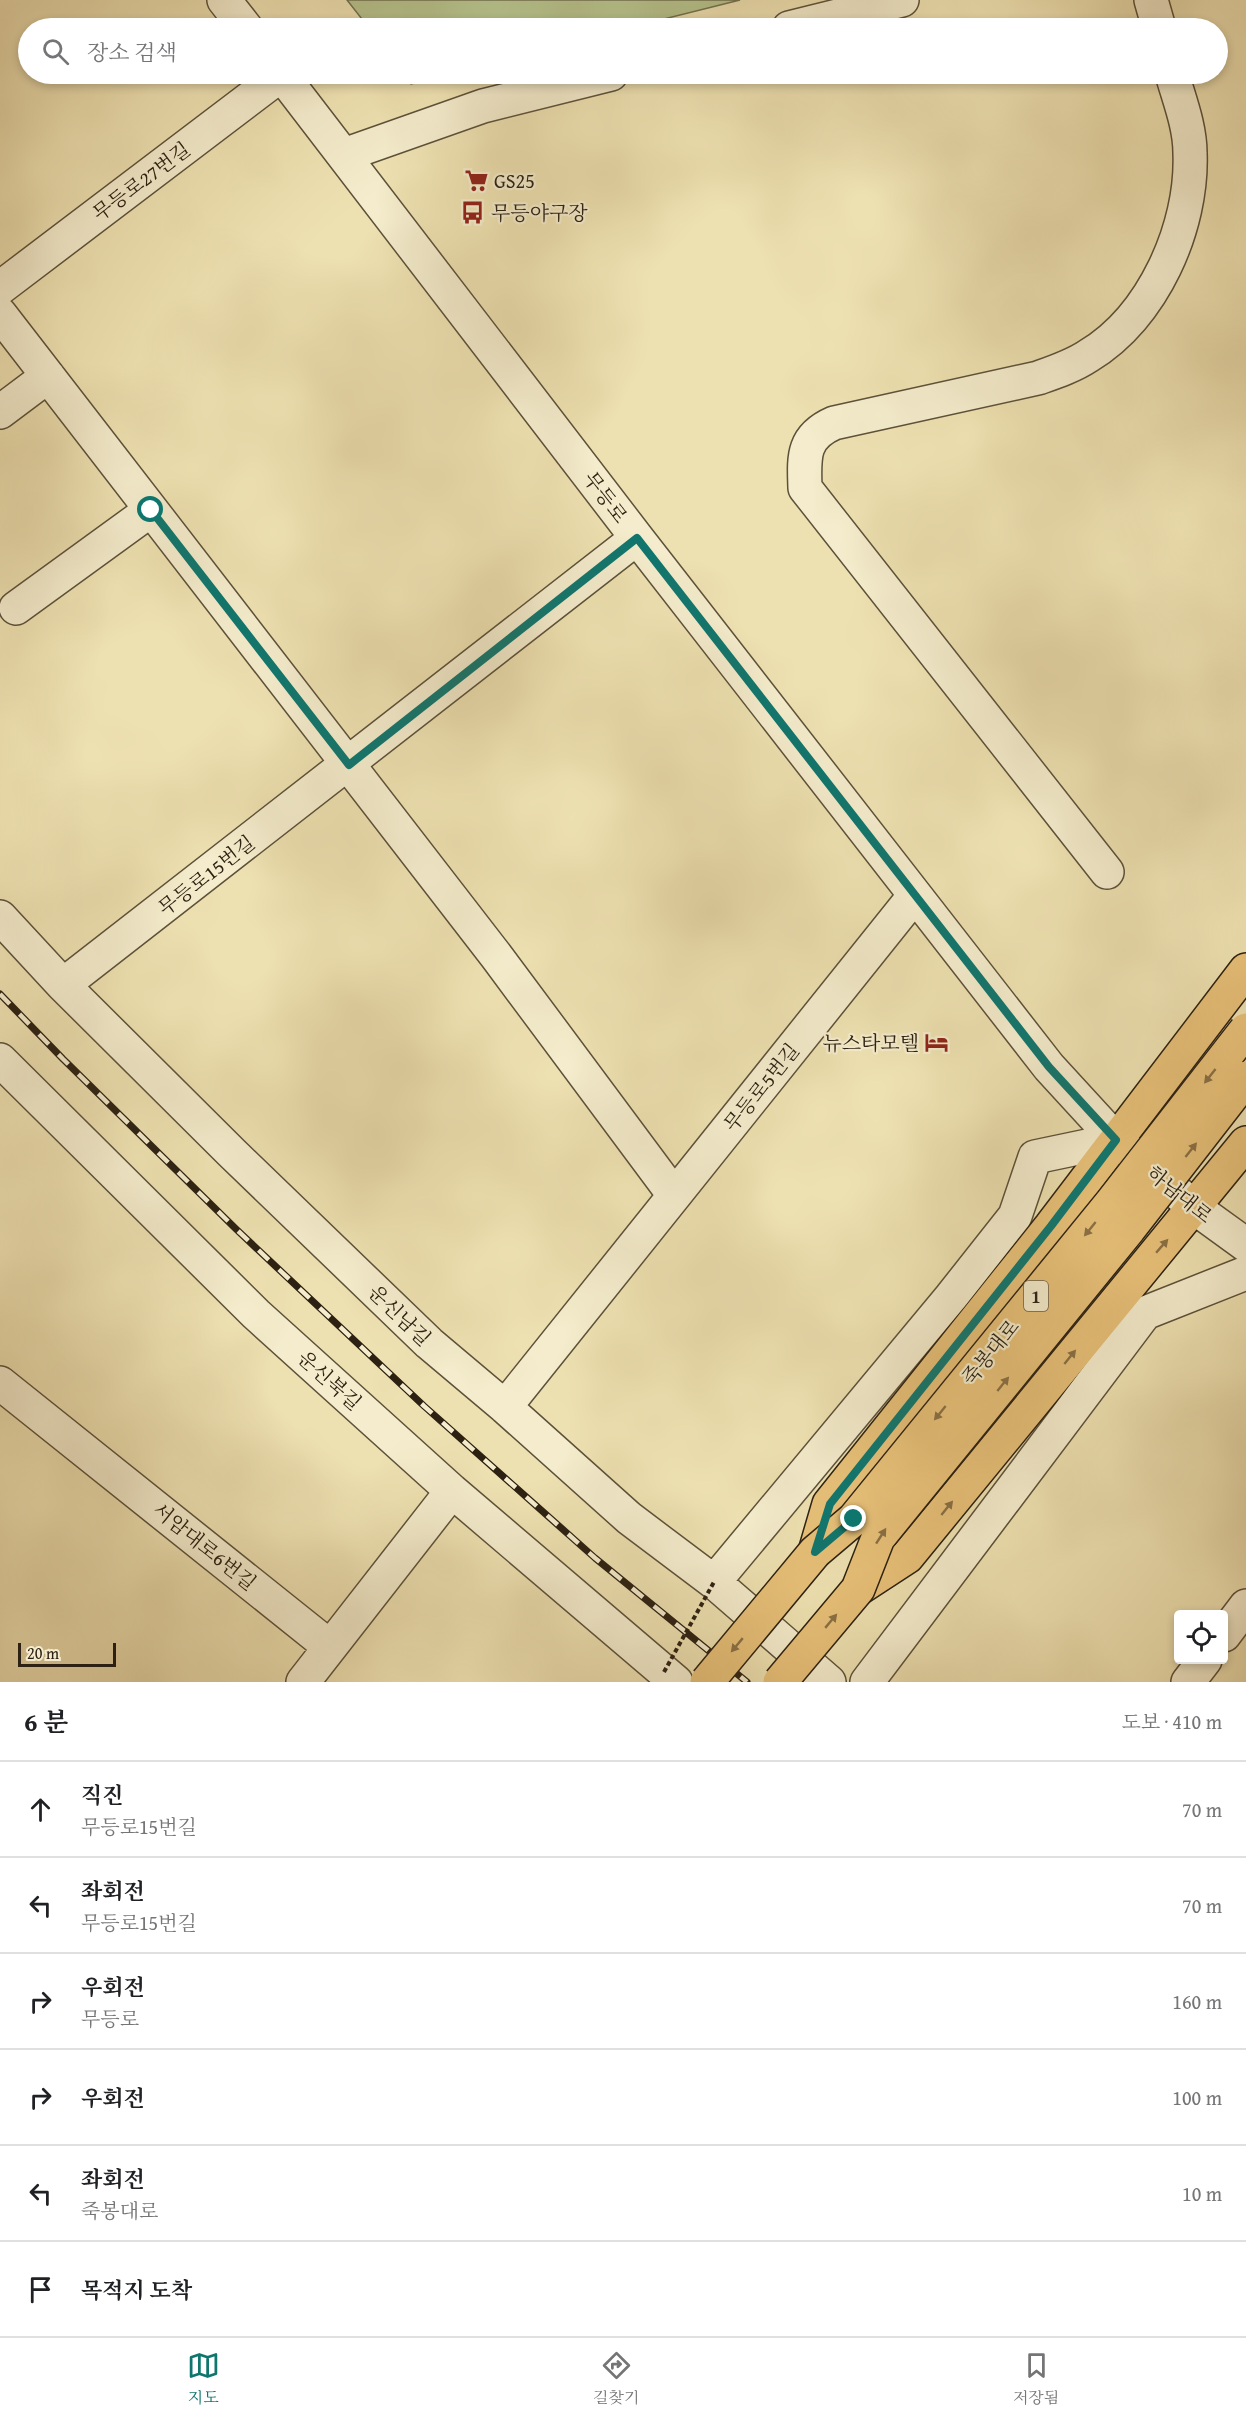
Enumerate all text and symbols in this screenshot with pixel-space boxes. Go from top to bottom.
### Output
search box [18,18,1228,84]
icon: search [39,35,72,68]
text: 장소 검색 [87,36,177,68]
street label: 무등로27번길 [86,135,196,227]
place label: GS25 [494,166,535,195]
supermarket icon: GS25 [463,167,489,193]
place label: 무등야구장 [491,198,588,227]
bus stop icon: 무등야구장 [460,199,486,225]
street label: 무등로 [577,465,635,529]
route start [137,496,163,522]
street label: 무등로15번길 [151,828,261,922]
place label: 뉴스타모텔 [822,1028,919,1057]
hotel icon: 뉴스타모텔 [924,1029,950,1055]
street label: 무등로5번길 [716,1037,806,1137]
one-way arrow [1205,1068,1217,1083]
one-way arrow [1184,1142,1196,1157]
street label: 하남대로 [1141,1158,1219,1230]
one-way arrow [1084,1221,1097,1236]
one-way arrow [1155,1239,1168,1254]
street label: 운신남길 [362,1278,438,1352]
road number: 1 [1024,1281,1048,1311]
street label: 죽봉대로 [954,1313,1026,1391]
street label: 운신북길 [292,1343,368,1417]
one-way arrow [1063,1350,1076,1365]
one-way arrow [997,1376,1010,1392]
one-way arrow [934,1405,947,1421]
street label: 서암대로6번길 [147,1495,263,1597]
one-way arrow [940,1501,952,1516]
route end [840,1505,866,1531]
one-way arrow [876,1528,887,1544]
map controls [1174,1610,1228,1664]
button: locate [1174,1610,1228,1664]
one-way arrow [825,1613,838,1629]
one-way arrow [731,1637,744,1652]
scale bar [18,1640,116,1668]
text: 20 m [27,1641,59,1665]
text: 6 분 [24,1702,68,1741]
text: 도보 · 410 m [1122,1707,1222,1736]
text: 직진 [81,1779,124,1811]
icon: ahead [24,1793,57,1826]
text: 70 m [1182,1795,1222,1824]
text: 무등로15번길 [81,1812,197,1841]
text: 좌회전 [81,1875,145,1907]
icon: left [24,1889,57,1922]
text: 70 m [1182,1891,1222,1920]
text: 무등로15번길 [81,1908,197,1937]
text: 우회전 [81,1971,145,2003]
icon: right [24,1985,57,2018]
text: 160 m [1172,1987,1222,2016]
text: 무등로 [81,2004,139,2033]
icon: right [24,2081,57,2114]
text: 우회전 [81,2082,145,2114]
text: 100 m [1172,2083,1222,2112]
text: 좌회전 [81,2163,145,2195]
icon: left [24,2177,57,2210]
text: 10 m [1182,2179,1222,2208]
text: 죽봉대로 [81,2196,158,2225]
icon: arrive [24,2273,57,2306]
text: 목적지 도착 [81,2274,192,2306]
tab: 지도 [187,2349,220,2409]
tab: 길찾기 [593,2349,639,2409]
tab: 저장됨 [1013,2349,1059,2409]

